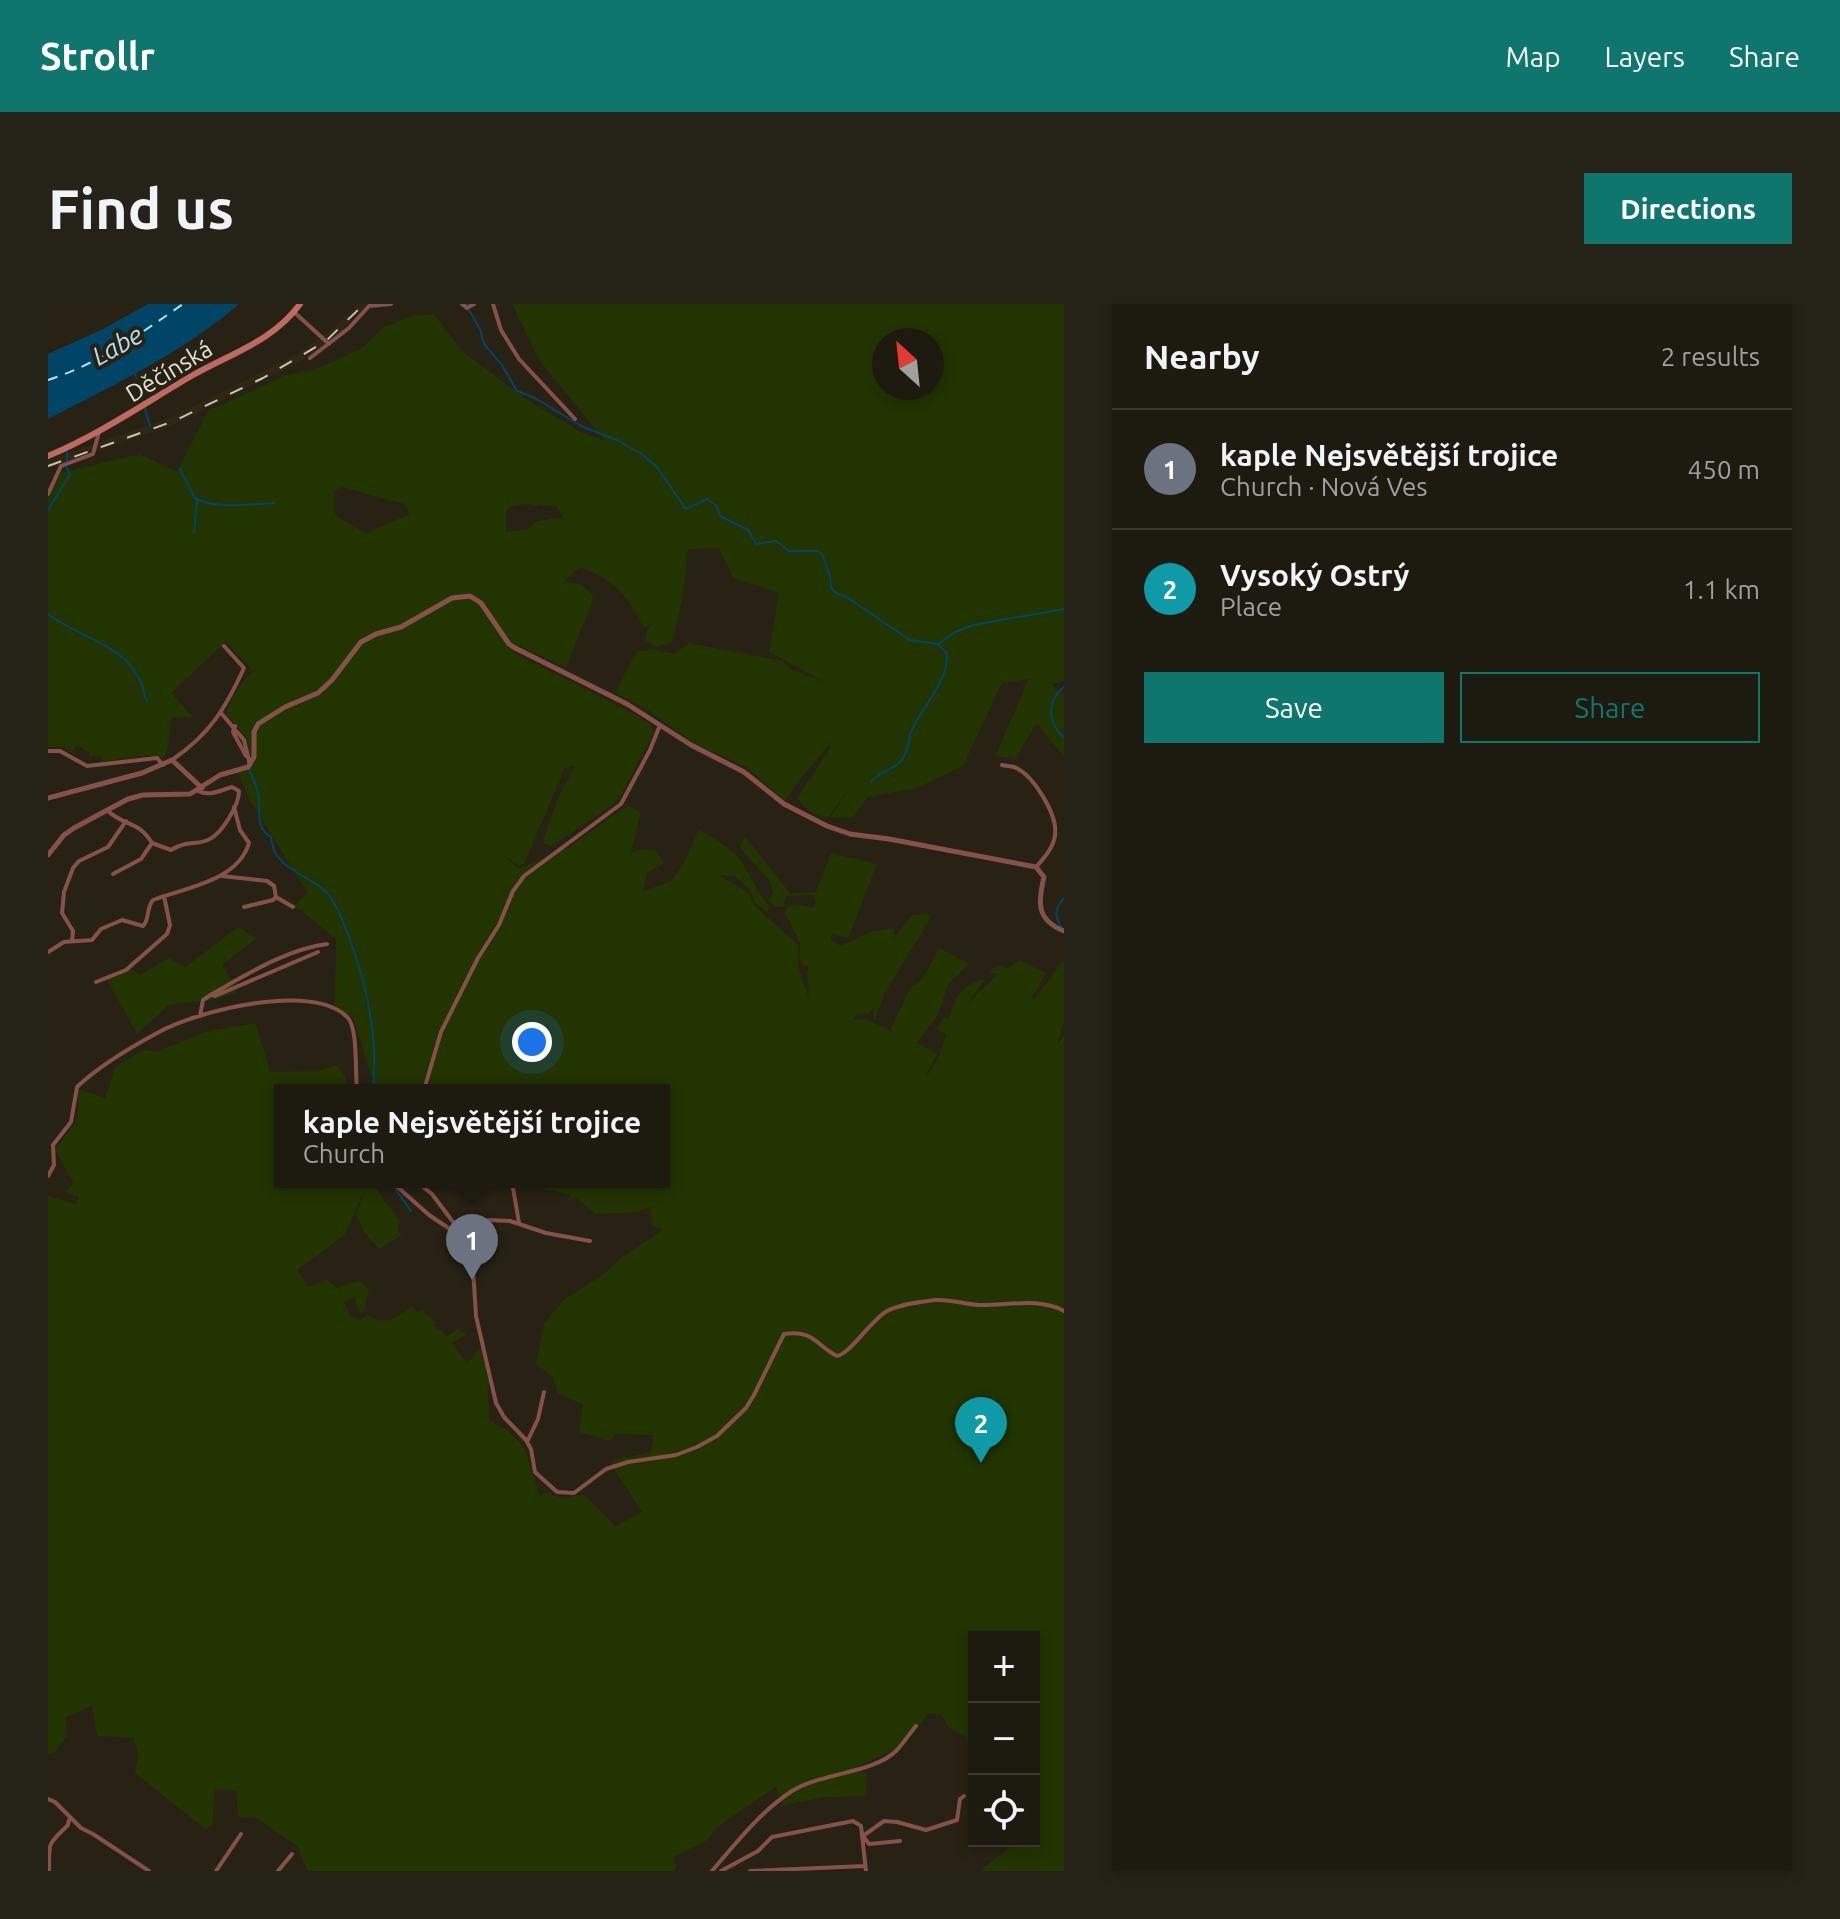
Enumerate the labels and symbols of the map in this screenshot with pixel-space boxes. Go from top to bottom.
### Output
water label: Labe [87,319,147,371]
north arrow [872,328,944,400]
street label: Děčínská [121,335,217,407]
your location [512,1022,552,1062]
pin: 1 [446,1214,498,1280]
pin: 2 [955,1397,1007,1463]

